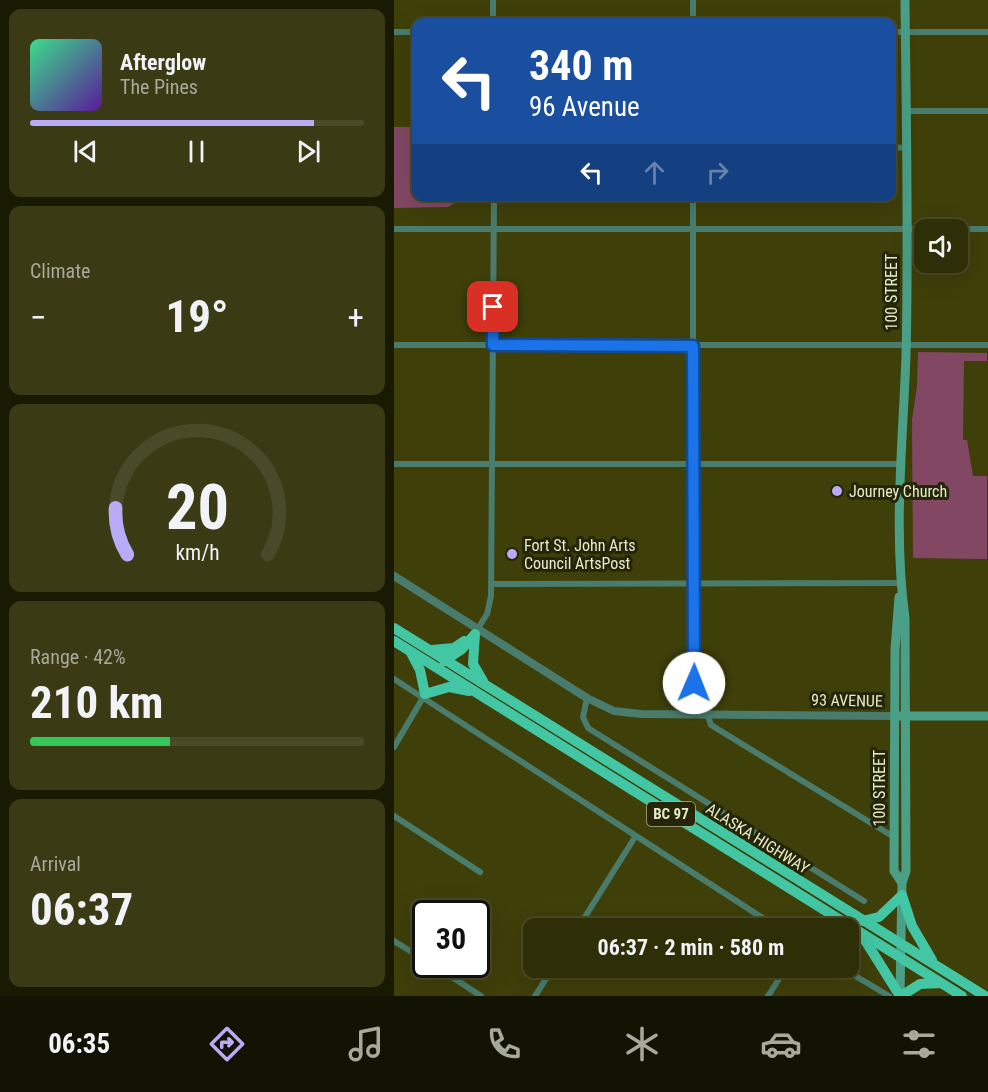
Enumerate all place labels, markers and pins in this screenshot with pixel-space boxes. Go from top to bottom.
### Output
pin [467,281,518,332]
place label: Journey Church [849,482,947,501]
marker: Journey Church [830,484,844,498]
place label: Fort St. John Arts Council ArtsPost [524,536,636,573]
marker: Fort St. John Arts Council ArtsPost [505,547,519,561]

